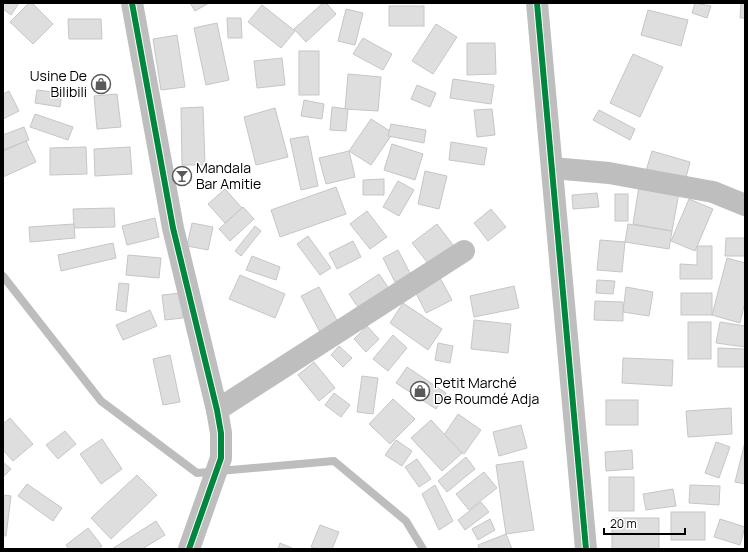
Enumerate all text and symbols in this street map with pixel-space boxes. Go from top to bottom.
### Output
place label: Usine De Bilibili [30,66,87,101]
shop icon: Usine De Bilibili [90,73,112,95]
place label: Mandala Bar Amitie [196,158,261,193]
bar icon: Mandala Bar Amitie [171,165,193,187]
place label: Petit Marché De Roumdé Adja [434,373,539,408]
shop icon: Petit Marché De Roumdé Adja [409,380,431,402]
scale bar [604,510,685,536]
text: 20 m [610,515,637,532]

